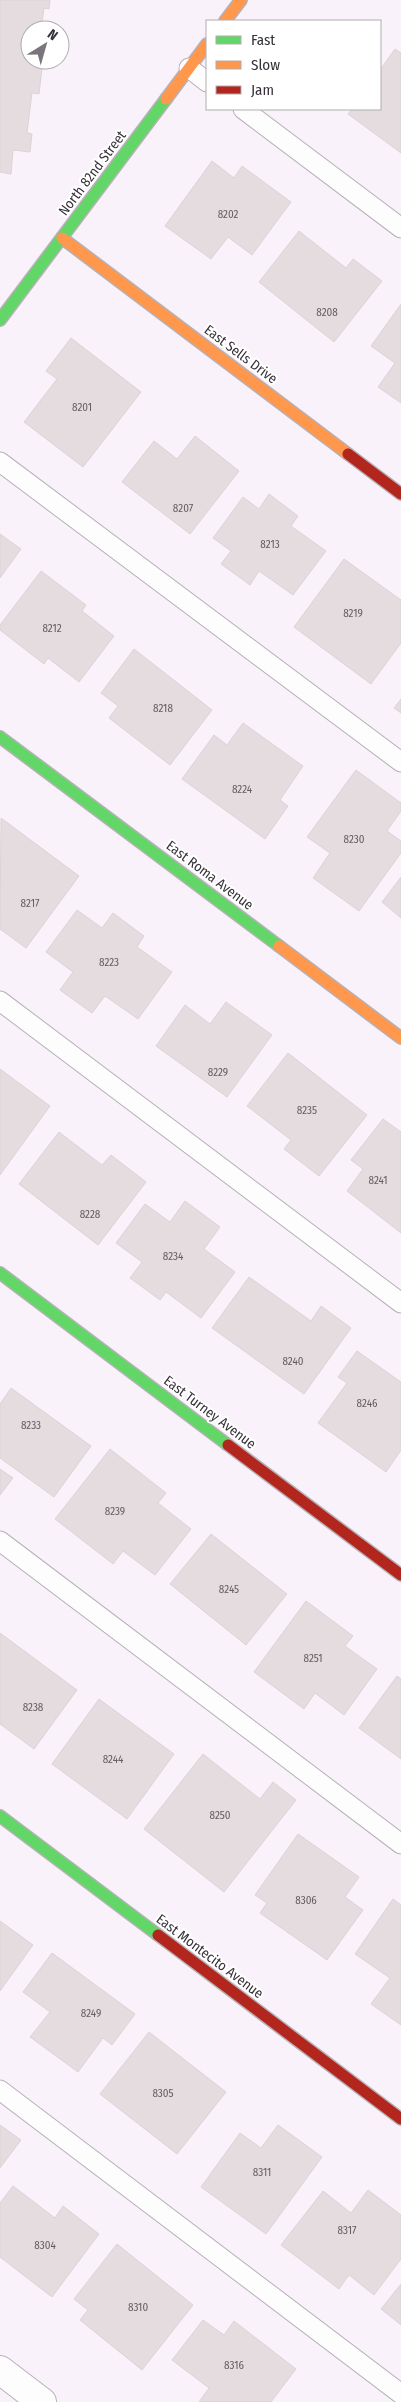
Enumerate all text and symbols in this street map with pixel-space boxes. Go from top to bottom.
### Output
north arrow [20,20,70,70]
legend [206,20,381,110]
text: N [44,26,61,44]
text: Fast [251,31,275,49]
text: Slow [251,56,280,74]
text: Jam [251,81,274,99]
street label: North 82nd Street [55,127,130,219]
house number: 8202 [218,208,239,221]
house number: 8208 [316,306,338,319]
street label: East Sells Drive [201,321,281,387]
house number: 8201 [72,401,92,414]
house number: 8207 [173,502,194,515]
house number: 8213 [260,538,280,551]
house number: 8219 [343,607,363,620]
house number: 8212 [42,622,62,635]
house number: 8218 [153,702,173,715]
house number: 8224 [232,783,253,796]
house number: 8230 [344,833,365,846]
street label: East Roma Avenue [163,837,257,914]
house number: 8217 [21,897,40,910]
house number: 8223 [99,956,119,969]
house number: 8229 [208,1066,228,1079]
house number: 8235 [297,1104,317,1117]
house number: 8241 [368,1174,388,1187]
house number: 8228 [80,1208,101,1221]
house number: 8234 [163,1250,184,1263]
house number: 8240 [282,1355,304,1368]
street label: East Turney Avenue [160,1372,259,1453]
house number: 8246 [357,1397,378,1410]
house number: 8233 [21,1419,41,1432]
house number: 8239 [105,1505,125,1518]
house number: 8245 [219,1583,239,1596]
house number: 8251 [303,1652,323,1665]
house number: 8238 [23,1701,44,1714]
house number: 8244 [103,1753,124,1766]
house number: 8250 [209,1809,231,1822]
house number: 8306 [295,1894,317,1907]
street label: East Montecito Avenue [153,1911,267,2002]
house number: 8249 [81,2007,101,2020]
house number: 8305 [152,2087,174,2100]
house number: 8311 [253,2166,271,2179]
house number: 8317 [338,2224,357,2237]
house number: 8304 [34,2239,56,2252]
house number: 8310 [128,2301,148,2314]
house number: 8316 [224,2359,245,2372]

